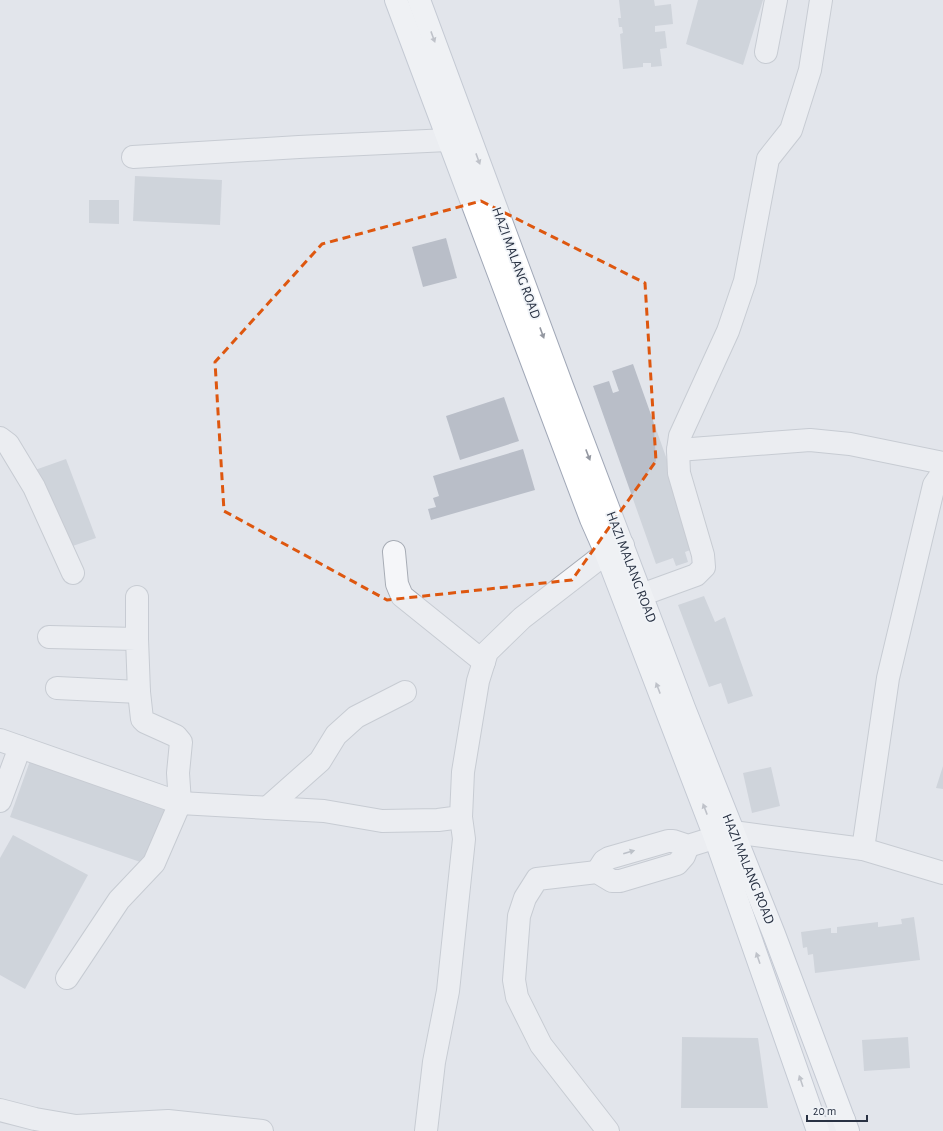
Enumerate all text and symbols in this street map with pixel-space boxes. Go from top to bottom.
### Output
one-way arrow [430,31,436,43]
one-way arrow [475,153,481,165]
street label: HAZI MALANG ROAD [489,205,543,321]
one-way arrow [539,328,545,340]
one-way arrow [585,449,591,461]
street label: HAZI MALANG ROAD [603,510,659,624]
one-way arrow [655,682,661,694]
one-way arrow [701,803,707,815]
street label: HAZI MALANG ROAD [719,812,777,926]
one-way arrow [623,849,635,855]
one-way arrow [754,952,760,964]
one-way arrow [797,1075,803,1087]
scale bar [807,1097,867,1123]
text: 20 m [813,1105,836,1117]

